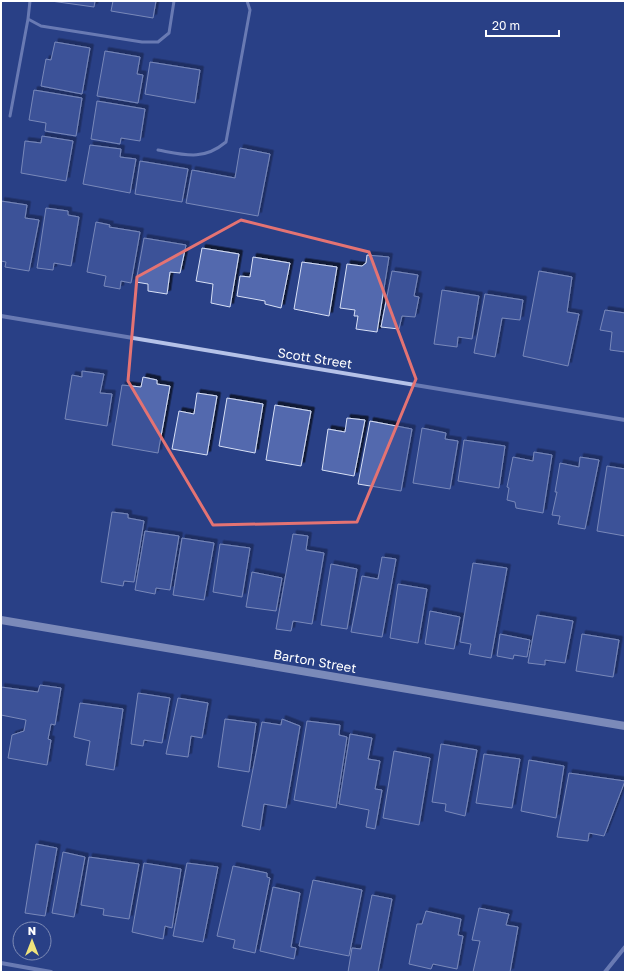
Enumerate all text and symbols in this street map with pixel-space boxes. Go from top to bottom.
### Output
scale bar [486,12,559,38]
text: 20 m [492,18,520,33]
street label: Scott Street [277,344,353,372]
street label: Barton Street [272,646,358,676]
north arrow [12,921,52,961]
text: N [28,924,36,937]

